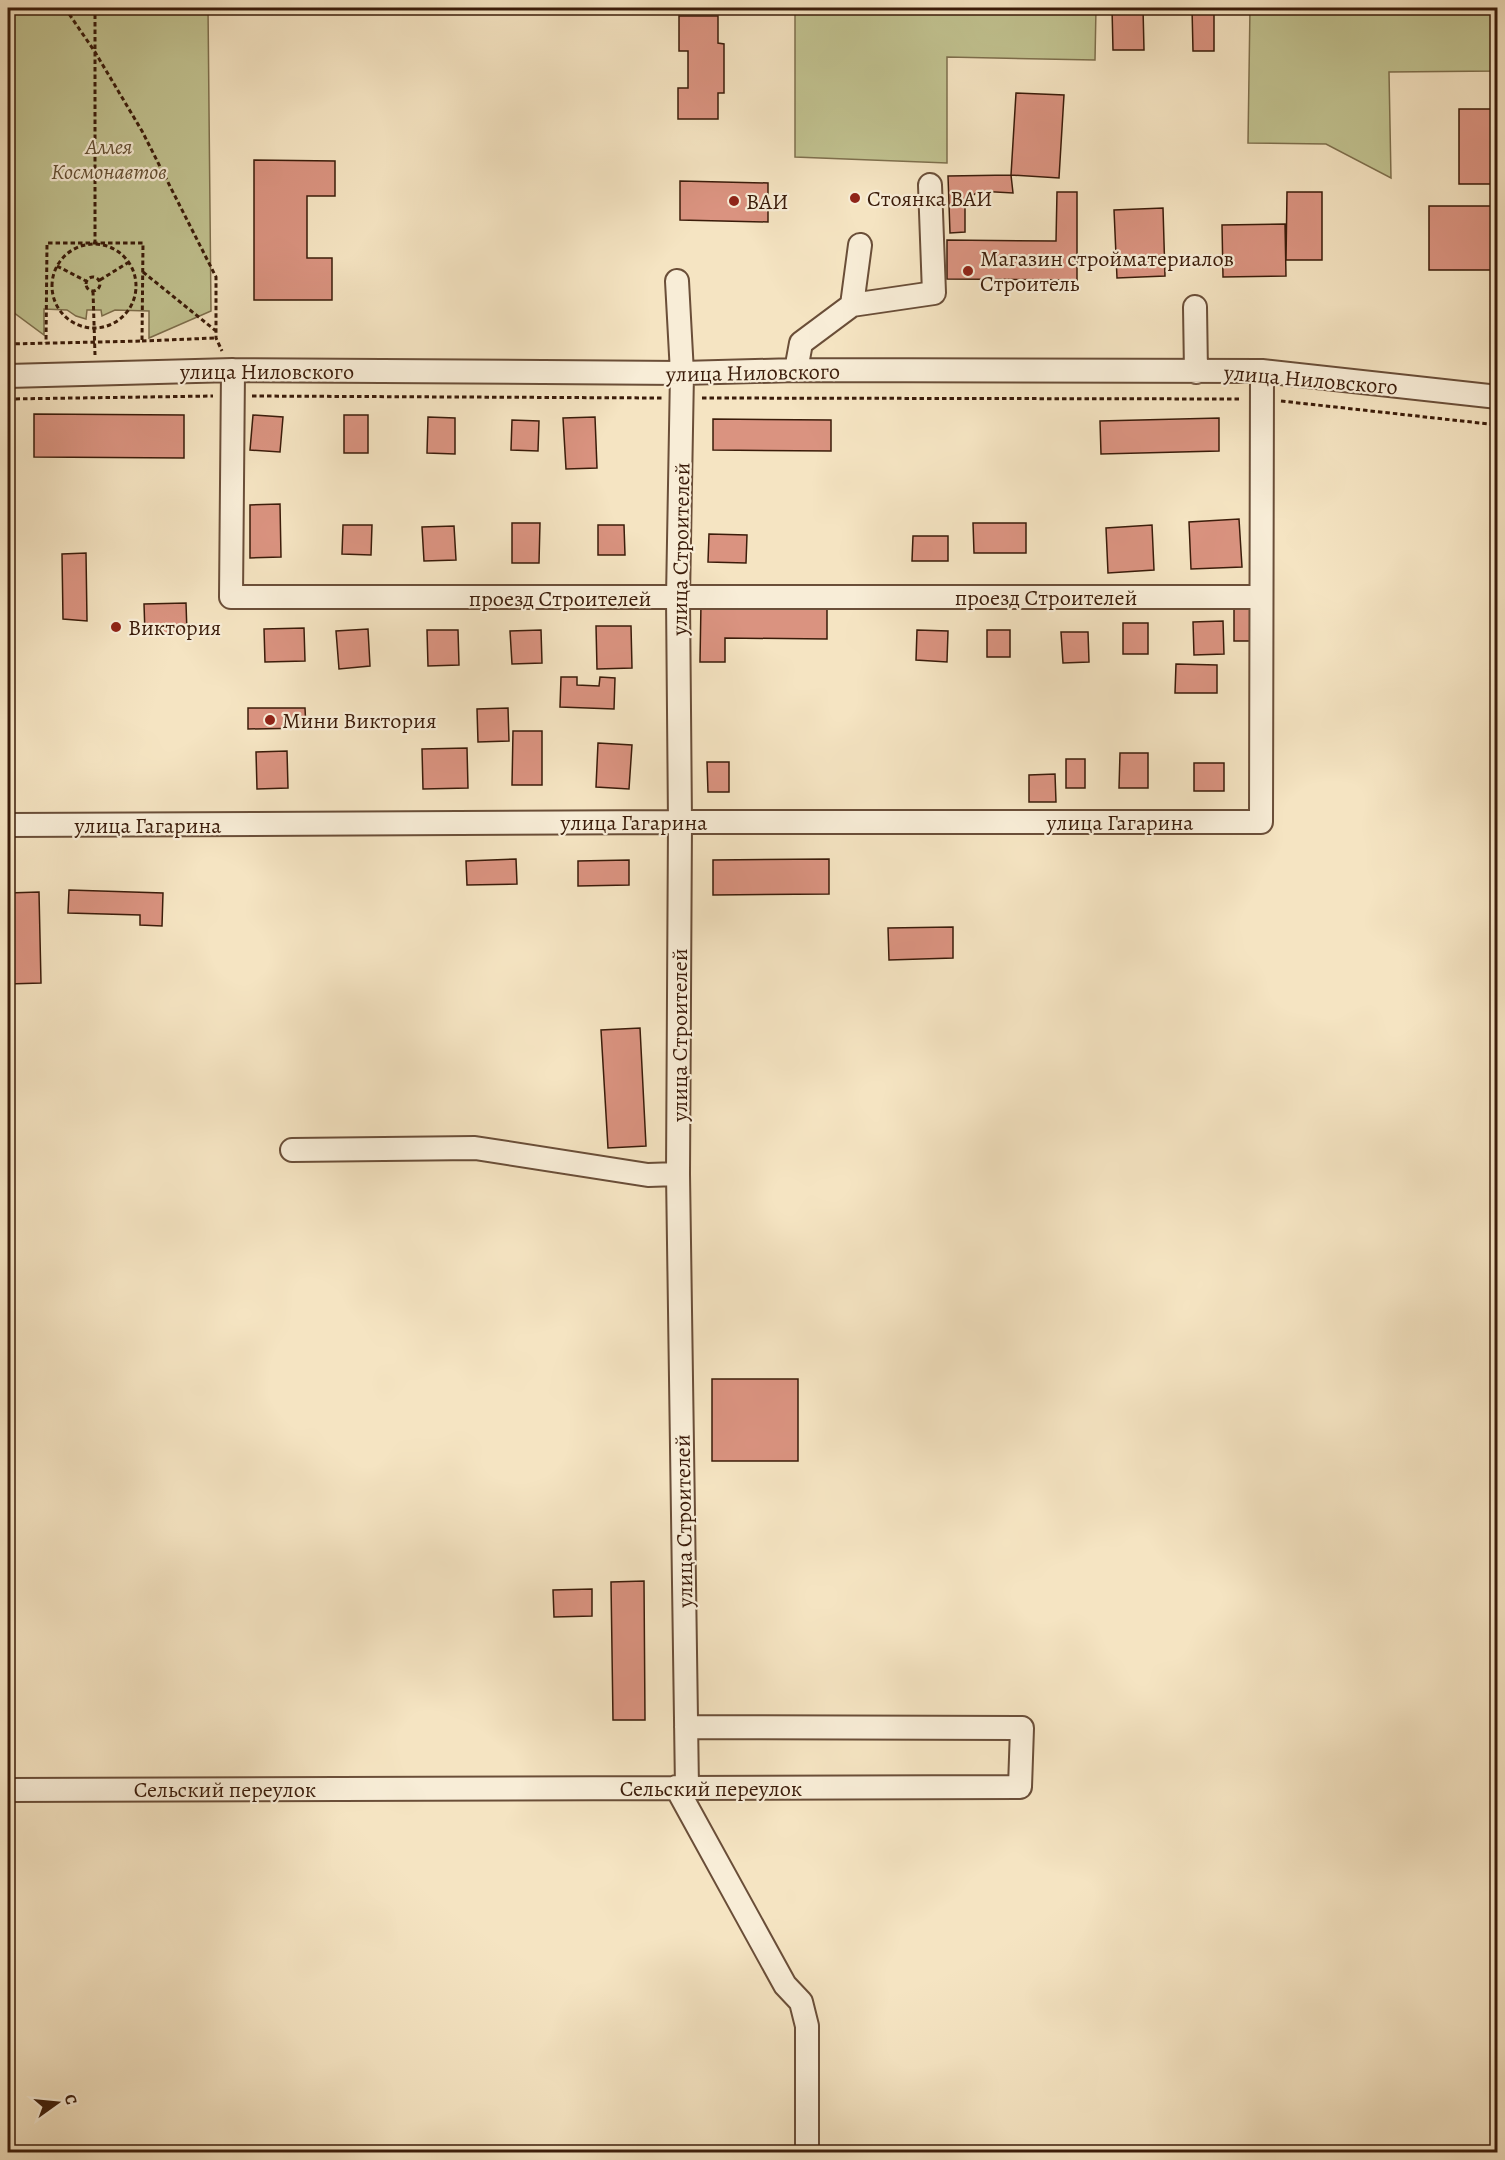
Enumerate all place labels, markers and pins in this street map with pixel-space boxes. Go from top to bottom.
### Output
place label: Стоянка ВАИ [867,184,993,214]
place label: ВАИ [746,187,789,217]
marker: Стоянка ВАИ [848,191,862,205]
marker: ВАИ [727,194,741,208]
place label: Магазин стройматериалов Строитель [980,244,1234,299]
marker: Магазин стройматериалов Строитель [961,264,975,278]
place label: Виктория [128,613,221,643]
marker: Виктория [109,620,123,634]
place label: Мини Виктория [282,706,437,736]
marker: Мини Виктория [263,713,277,727]

